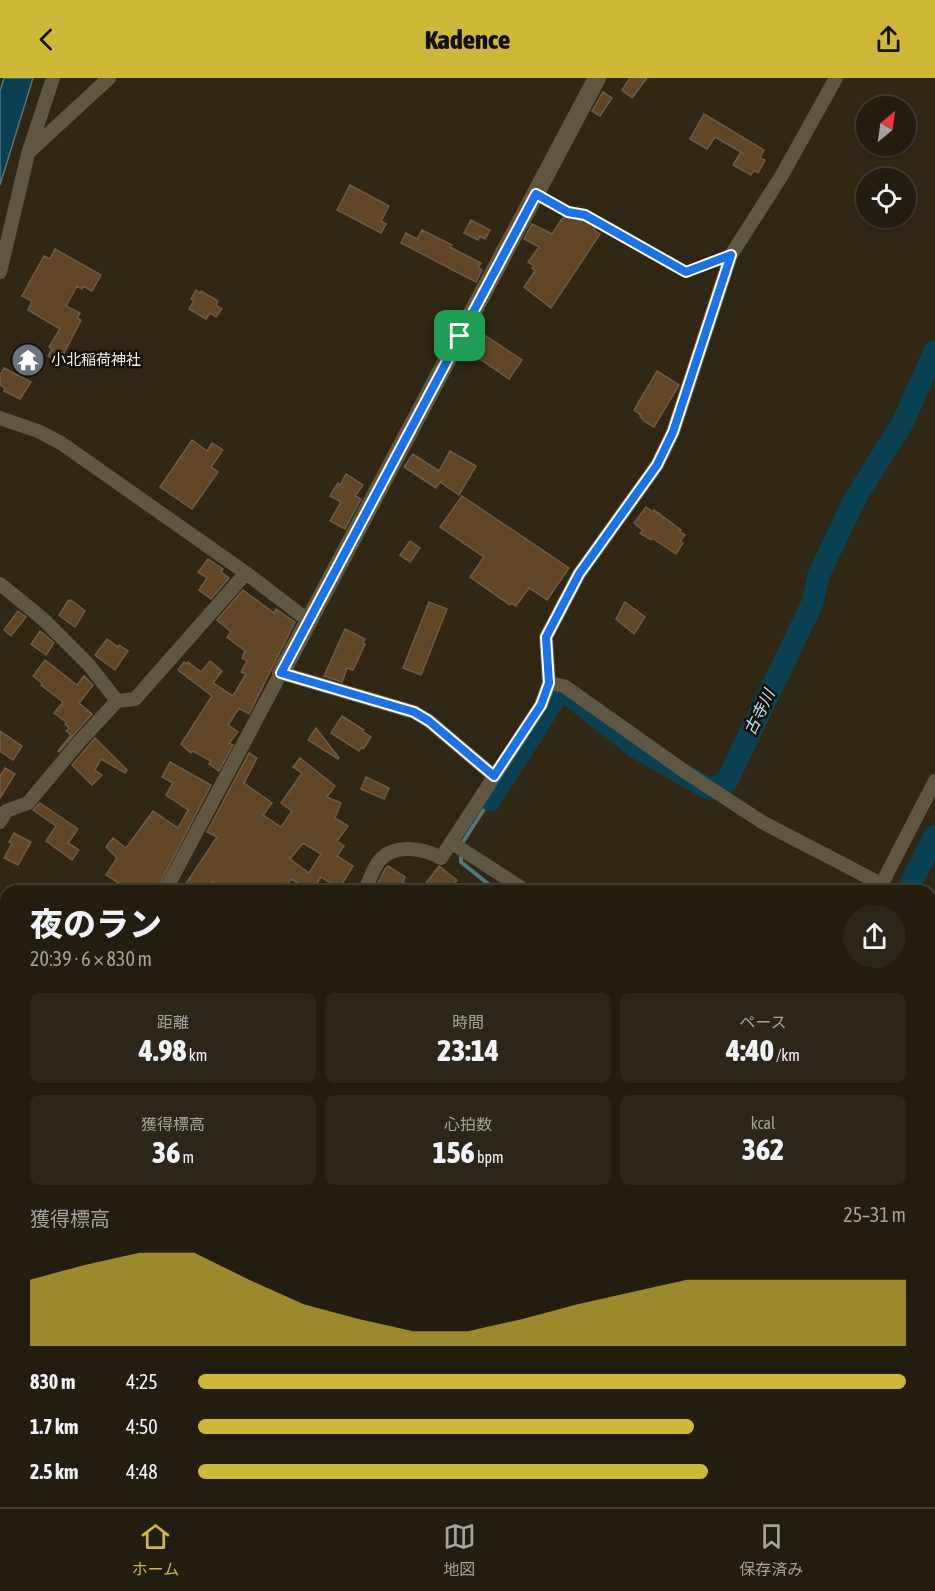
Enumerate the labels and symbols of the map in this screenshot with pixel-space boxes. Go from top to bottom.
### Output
north arrow [856,96,916,156]
pin [434,310,485,361]
temple icon: 小北稲荷神社 [10,342,46,378]
place label: 小北稲荷神社 [51,351,141,368]
water label: 古寺川 [740,685,778,738]

